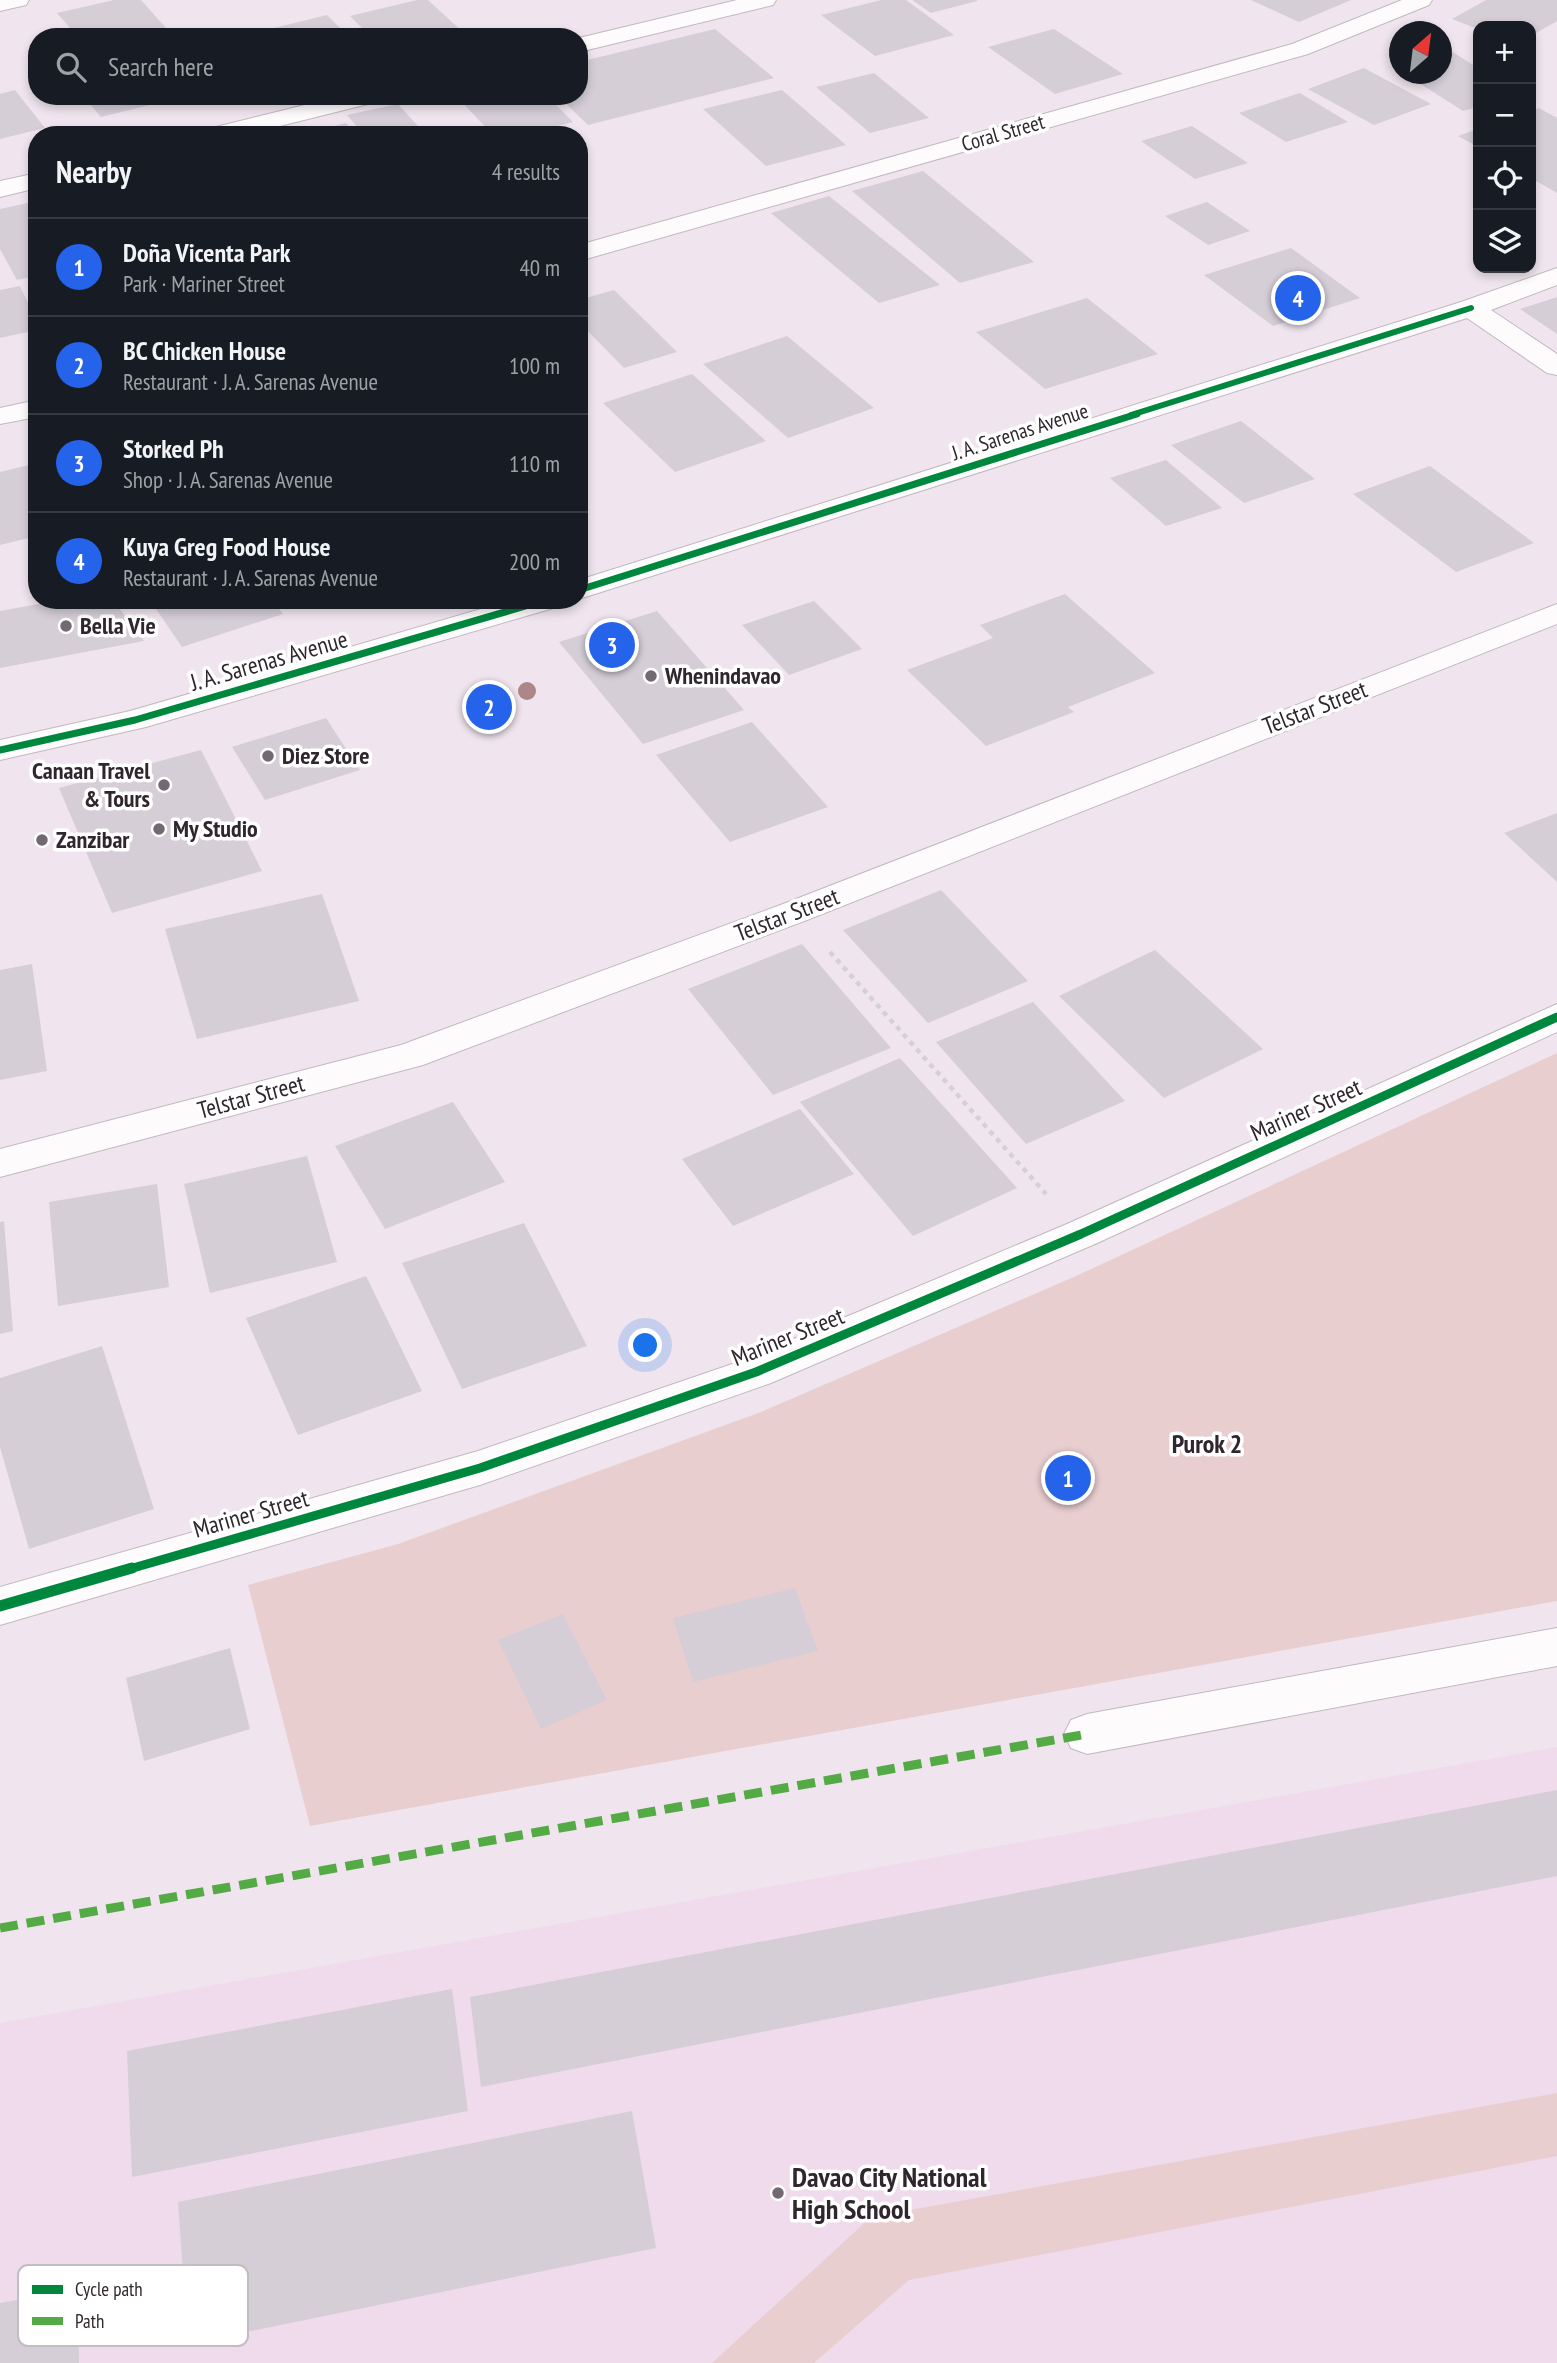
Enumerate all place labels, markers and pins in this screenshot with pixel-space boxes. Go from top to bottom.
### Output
pin: 4 [1275,272,1321,324]
place label: Bella Vie [80,610,156,641]
marker: Bella Vie [58,618,74,634]
pin: 3 [589,619,635,671]
place label: Whenindavao [664,660,781,691]
marker: Whenindavao [643,668,659,684]
pin: 2 [466,681,512,733]
place label: Diez Store [282,740,369,771]
marker: Diez Store [260,748,276,764]
place label: Canaan Travel & Tours [32,755,150,814]
marker: Canaan Travel & Tours [156,777,172,793]
place label: My Studio [173,813,258,844]
marker: My Studio [151,821,167,837]
place label: Zanzibar [56,824,130,855]
marker: Zanzibar [34,832,50,848]
pin: 1 [1045,1452,1091,1504]
place label: Davao City National High School [792,2158,987,2227]
marker: Davao City National High School [770,2185,786,2201]

